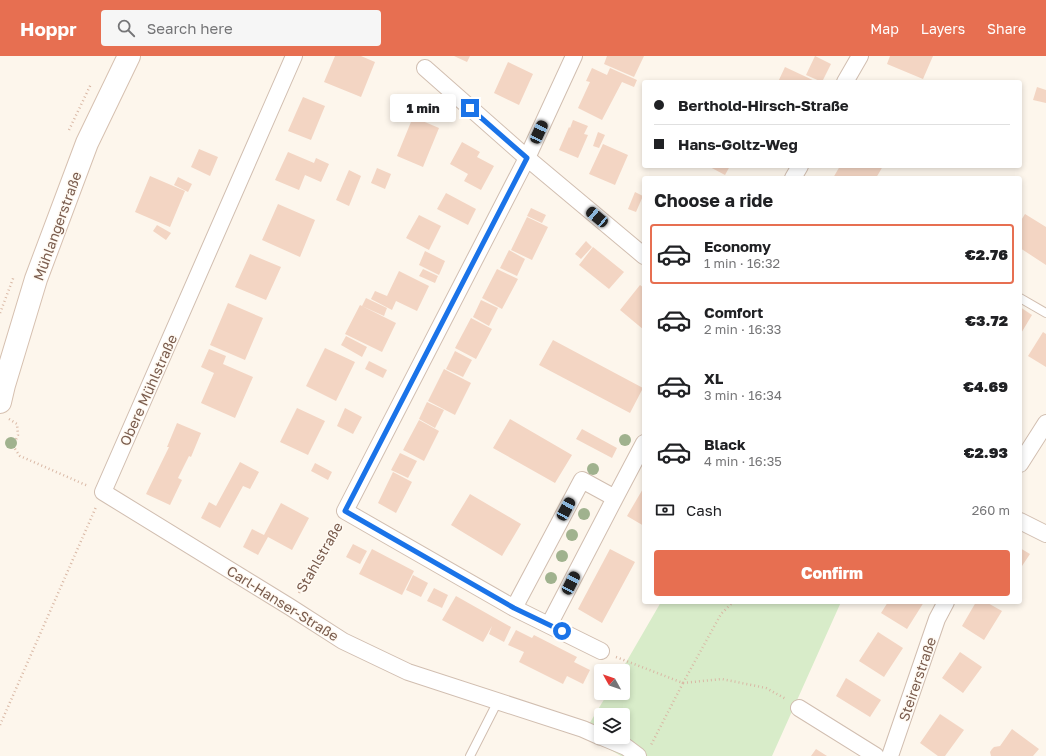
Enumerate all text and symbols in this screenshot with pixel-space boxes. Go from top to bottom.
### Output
search box [101,10,381,46]
text: Hoppr [20,17,77,40]
icon: search [115,17,137,39]
text: Search here [147,19,233,37]
text: Map [870,20,899,37]
text: Layers [921,20,965,37]
text: Share [987,20,1026,37]
callout: 1 min [390,94,456,122]
text: Berthold-Hirsch-Straße [678,96,849,114]
route end [461,99,479,117]
text: 1 min [406,100,440,116]
car [528,119,550,145]
text: Hans-Goltz-Weg [678,135,798,153]
street label: Mühlangerstraße [29,169,85,283]
text: Choose a ride [654,189,773,211]
car [584,205,610,229]
icon: car [656,236,692,272]
text: Economy [704,237,771,255]
text: €2.76 [965,245,1008,263]
text: 1 min · 16:32 [704,255,780,271]
icon: car [656,302,692,338]
text: Comfort [704,303,763,321]
text: €3.72 [965,311,1008,329]
text: 2 min · 16:33 [704,321,781,337]
street label: Obere Mühlstraße [116,332,180,448]
icon: car [656,368,692,404]
text: XL [704,369,723,387]
text: €4.69 [963,377,1008,395]
text: 3 min · 16:34 [704,387,782,403]
icon: car [656,434,692,470]
text: Black [704,435,746,453]
text: €2.93 [964,443,1008,461]
text: 4 min · 16:35 [704,453,782,469]
car [555,496,577,522]
icon: cash [654,499,676,521]
text: Cash [686,501,722,519]
text: 260 m [972,502,1010,518]
street label: Stahlstraße [292,519,346,595]
button: Confirm [654,550,1010,596]
street label: Carl-Hanser-Straße [224,562,342,644]
car [560,570,582,596]
route start [553,622,571,640]
street label: Steirerstraße [895,635,939,723]
north arrow [594,664,630,700]
map controls [594,664,630,744]
button: layers [594,708,630,744]

